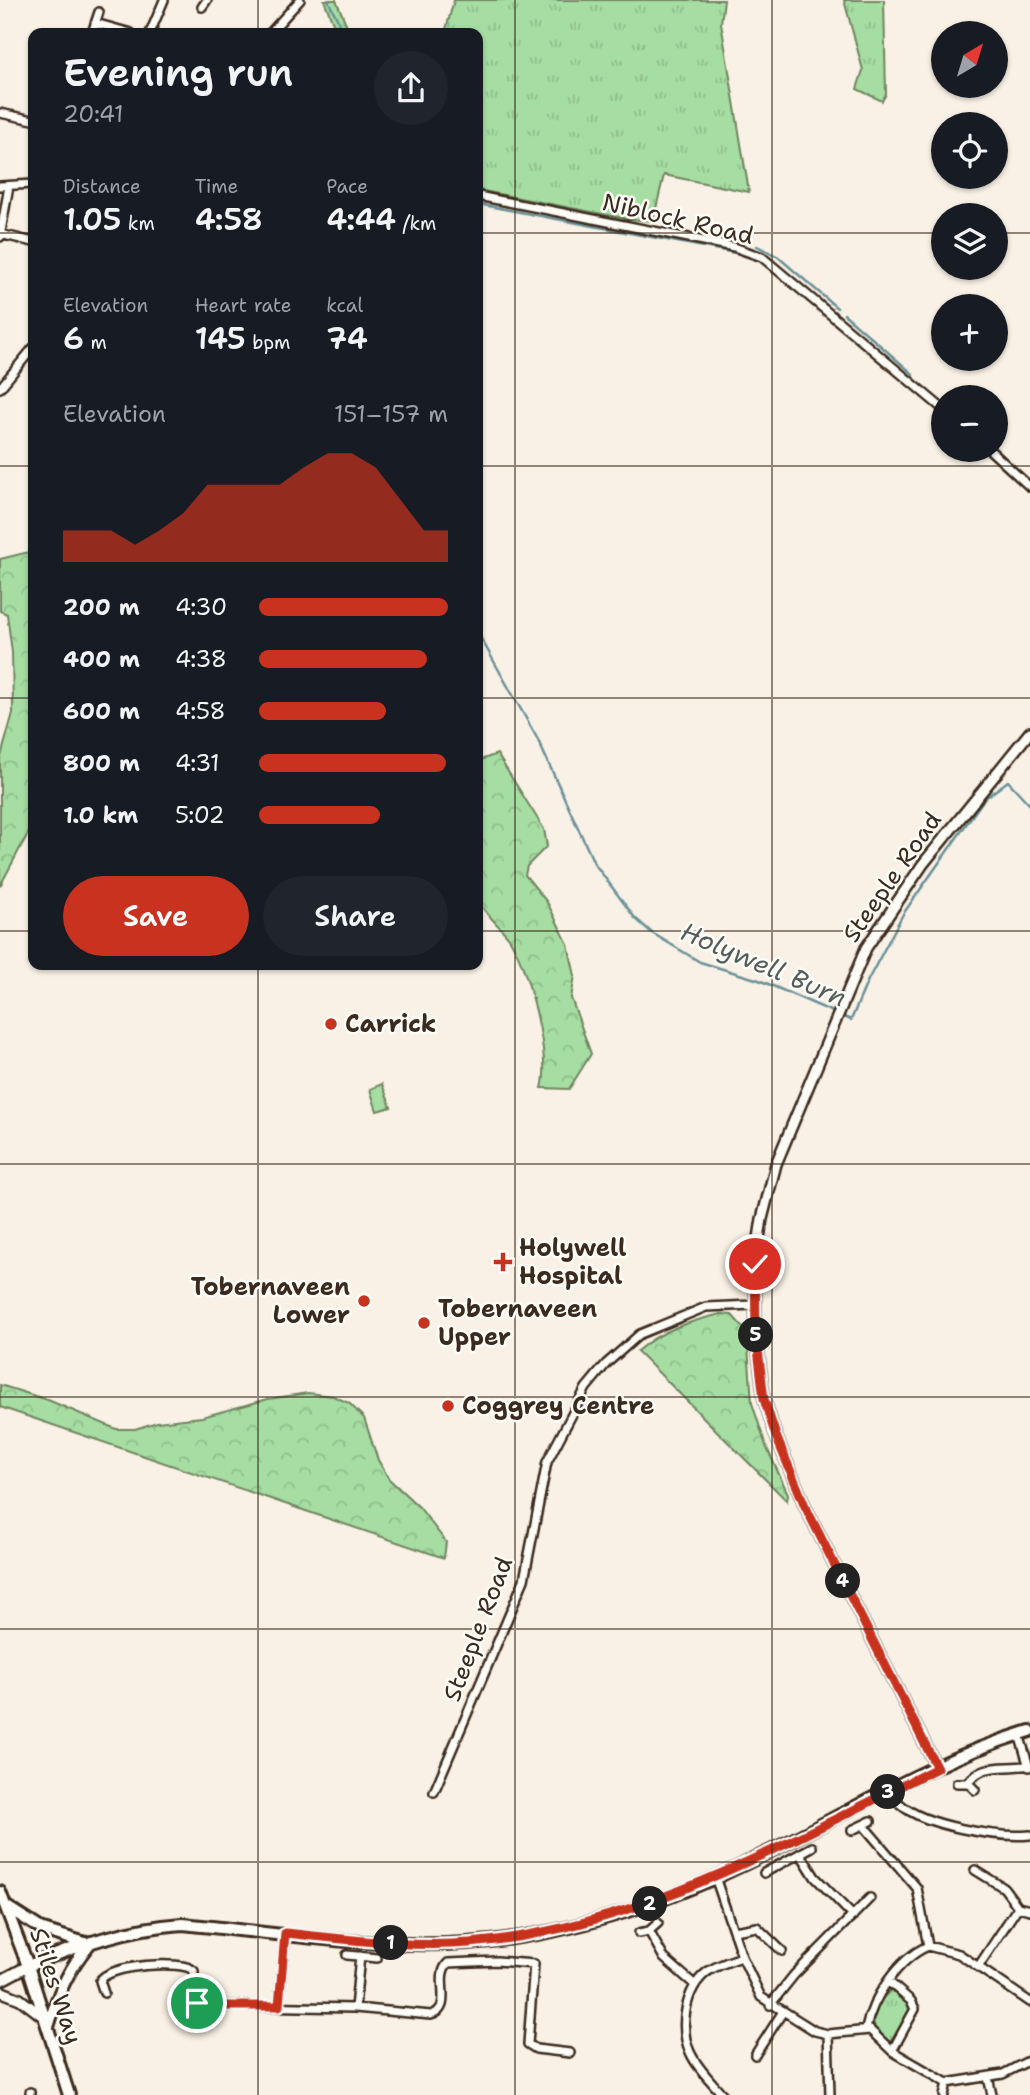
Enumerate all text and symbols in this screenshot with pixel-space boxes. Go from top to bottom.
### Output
north arrow [931,21,1008,98]
map controls [931,21,1008,462]
text: Evening run [63,47,293,98]
button: share [374,51,448,125]
text: 20:41 [63,99,124,129]
button: locate [931,112,1008,189]
text: Distance [63,174,141,199]
text: Time [195,174,238,199]
text: Pace [326,174,368,199]
street label: Niblock Road [599,186,757,252]
text: 1.05 [63,199,121,240]
text: 4:58 [195,199,263,240]
text: 4:44 [326,199,396,240]
button: layers [931,203,1008,280]
text: km [121,211,155,236]
text: /km [396,211,437,236]
text: Elevation [63,293,148,318]
text: Heart rate [195,293,291,318]
text: kcal [326,293,363,318]
button: + [931,294,1008,371]
text: 6 [63,318,84,359]
text: 145 [195,318,246,359]
text: 74 [326,318,368,359]
text: m [84,330,107,355]
text: bpm [246,330,290,355]
button: − [931,385,1008,462]
text: Elevation [63,399,166,429]
text: 151–157 m [334,399,448,429]
text: 200 m [63,592,140,622]
text: 4:30 [175,592,227,622]
text: 400 m [63,644,140,674]
text: 4:38 [175,644,227,674]
text: 600 m [63,696,140,726]
text: 4:58 [175,696,226,726]
text: 800 m [63,748,140,778]
text: 4:31 [175,748,220,778]
text: 1.0 km [63,800,138,830]
text: 5:02 [175,800,225,830]
street label: Steeple Road [835,805,949,949]
button: Save [63,876,249,956]
button: Share [263,876,448,956]
water label: Holywell Burn [676,913,852,1015]
place label: Carrick [345,1008,436,1040]
marker: Carrick [323,1016,339,1032]
place label: Holywell Hospital [519,1232,626,1292]
pin [725,1234,785,1294]
icon: check [736,1245,774,1283]
marker: Holywell Hospital [493,1252,513,1272]
place label: Tobernaveen Lower [191,1271,350,1331]
marker: Tobernaveen Lower [356,1293,372,1309]
place label: Tobernaveen Upper [438,1293,597,1353]
marker: Tobernaveen Upper [416,1315,432,1331]
pin: 5 [738,1318,774,1352]
text: 5 [750,1322,761,1347]
place label: Coggrey Centre [462,1390,654,1422]
marker: Coggrey Centre [440,1398,456,1414]
street label: Steeple Road [436,1552,520,1706]
pin: 4 [826,1564,860,1598]
text: 4 [836,1568,849,1593]
pin: 3 [870,1774,906,1810]
text: 3 [881,1779,894,1804]
pin: 2 [632,1886,668,1922]
text: 2 [643,1891,656,1916]
street label: Stiles Way [22,1924,90,2048]
pin: 1 [374,1926,408,1960]
text: 1 [386,1930,395,1955]
pin [167,1973,227,2033]
icon: arrive [178,1984,216,2022]

